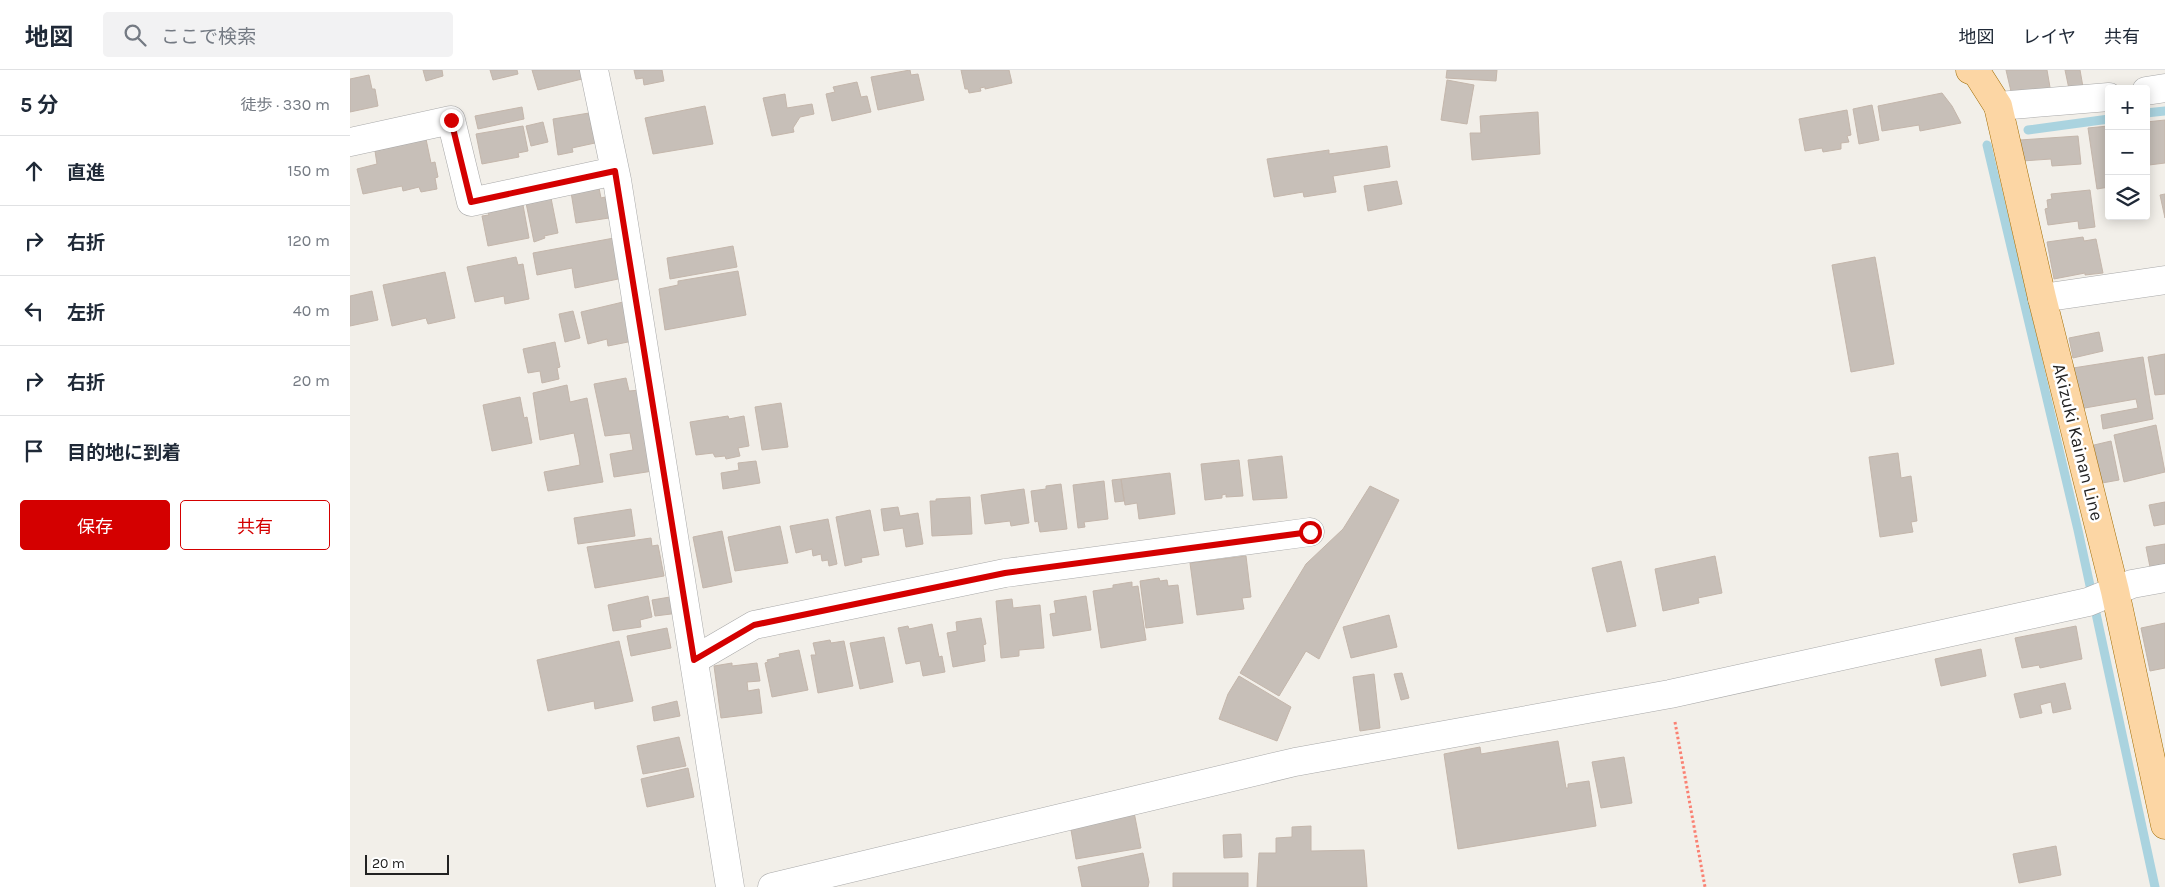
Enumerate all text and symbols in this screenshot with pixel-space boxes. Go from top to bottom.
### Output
search box [103,12,453,57]
icon: search [121,21,149,49]
text: 地図 [25,23,73,51]
text: ここで検索 [161,26,256,48]
text: 地図 [1959,26,1995,48]
text: レイヤ [2023,26,2076,48]
text: 共有 [2104,26,2140,48]
map controls [2105,85,2150,220]
button: + [2105,85,2150,130]
text: 5 分 [20,93,59,117]
text: 徒歩 · 330 m [240,95,330,114]
route end [440,109,463,132]
button: − [2105,130,2150,175]
icon: ahead [20,157,48,185]
text: 150 m [287,161,330,180]
text: 直進 [67,162,105,184]
button: layers [2105,175,2150,220]
icon: right [20,227,48,255]
text: 120 m [287,231,330,250]
text: 右折 [67,232,105,254]
icon: left [20,297,48,325]
text: 40 m [293,301,330,320]
text: 左折 [67,302,105,324]
street label: Akizuki Kainan Line [2048,361,2108,523]
icon: right [20,367,48,395]
text: 20 m [292,371,330,390]
text: 右折 [67,372,105,394]
icon: arrive [20,437,48,465]
text: 目的地に到着 [67,442,181,464]
button: 保存 [20,500,170,550]
button: 共有 [180,500,330,550]
route start [1299,521,1322,544]
scale bar [365,852,449,875]
text: 20 m [372,855,405,872]

